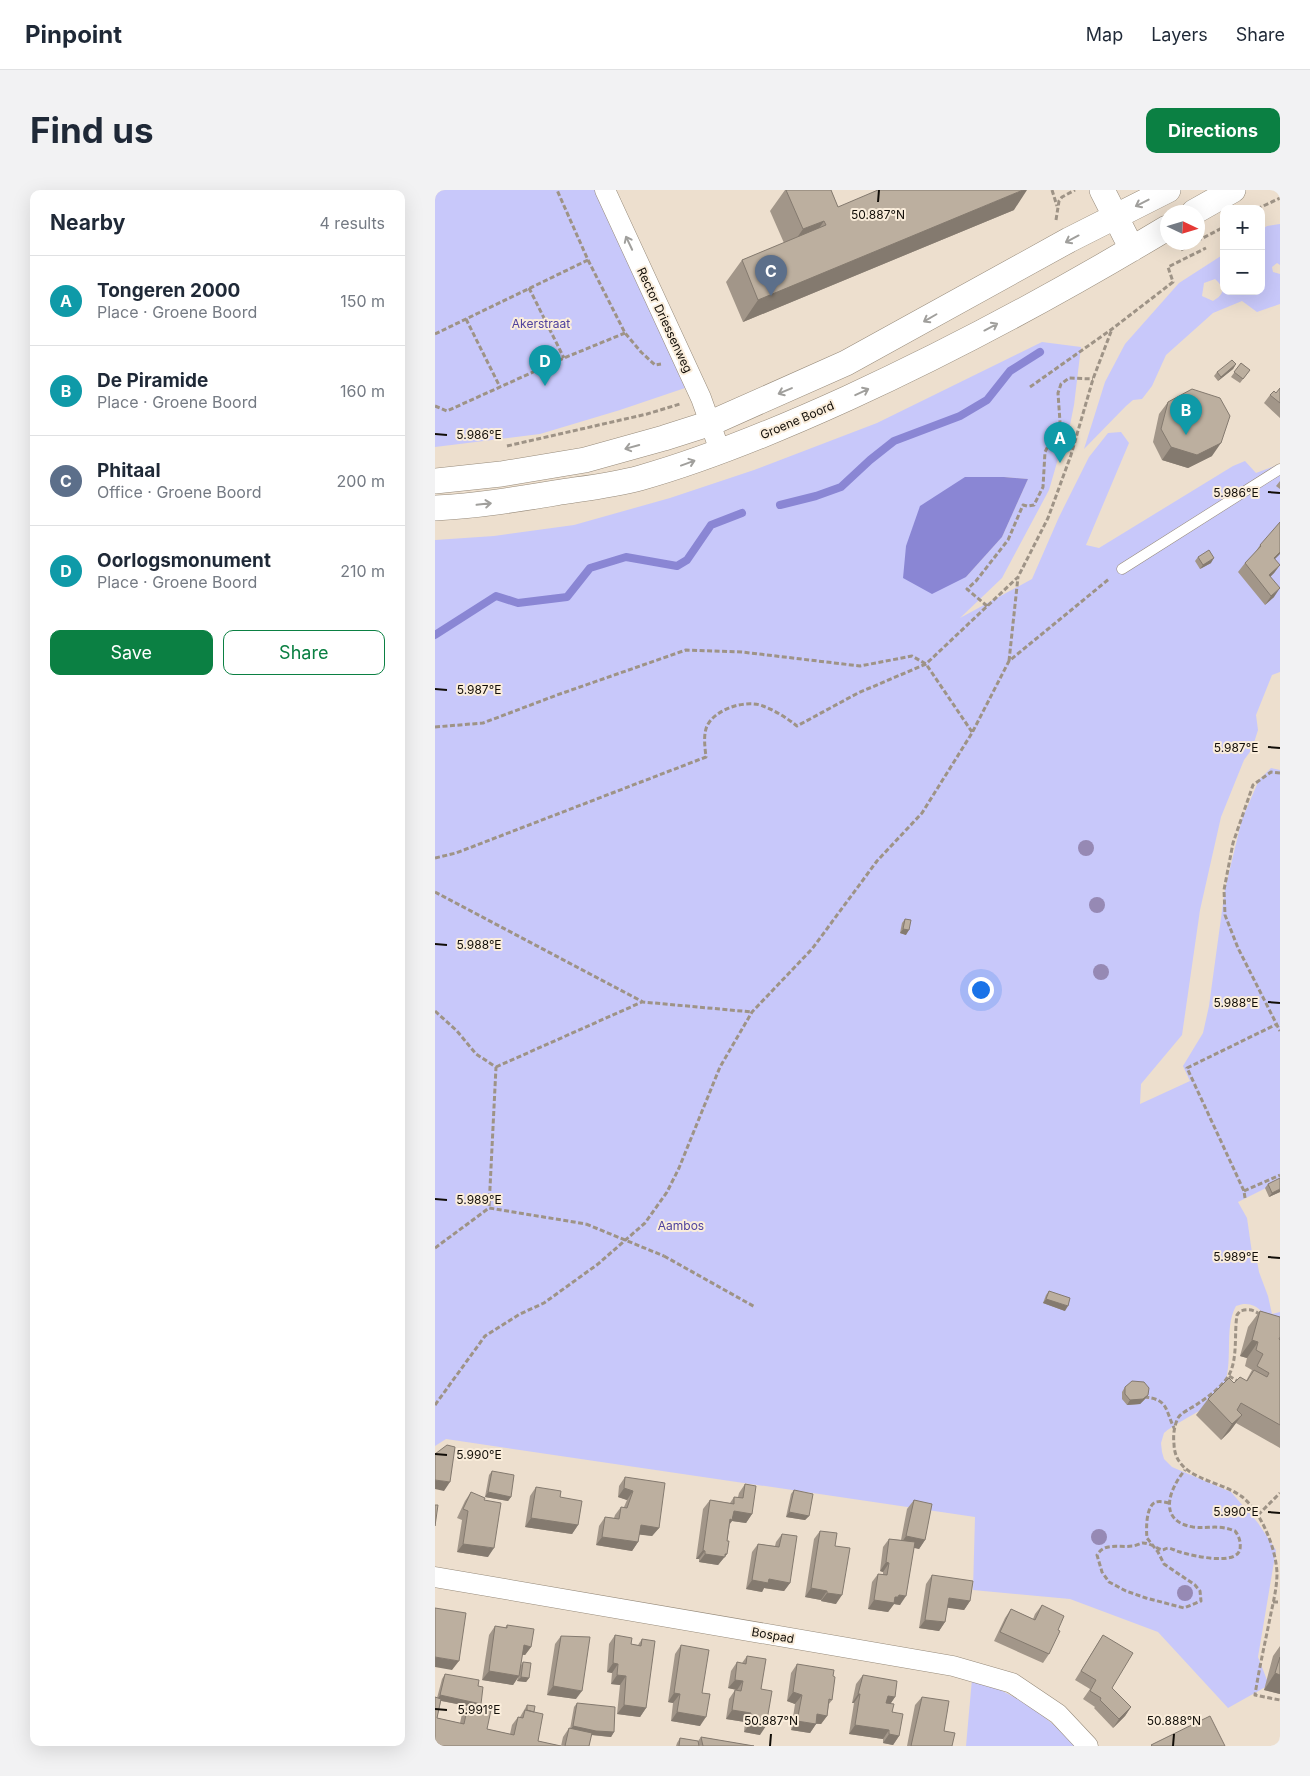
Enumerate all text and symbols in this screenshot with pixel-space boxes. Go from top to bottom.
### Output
text: Pinpoint [25,20,122,49]
text: Map [1086,24,1123,45]
text: Layers [1151,24,1208,45]
text: Share [1236,24,1285,45]
button: Directions [1146,108,1280,153]
text: Find us [30,109,154,151]
one-way arrow [1134,198,1149,208]
north arrow [1160,205,1205,250]
map controls [1220,205,1265,295]
button: + [1220,205,1265,250]
text: 50.887°N [851,207,905,222]
text: Nearby [50,210,125,235]
text: 4 results [320,213,385,233]
one-way arrow [1064,234,1079,244]
one-way arrow [624,235,634,250]
button: − [1220,250,1265,295]
pin: C [755,255,787,296]
street label: Rector Driessenweg [634,265,696,375]
text: Tongeren 2000 [97,279,240,302]
text: A [60,291,72,311]
text: 150 m [340,291,385,311]
text: Place · Groene Boord [97,302,257,322]
one-way arrow [923,313,937,323]
park label: Akerstraat [512,316,570,331]
one-way arrow [983,321,998,331]
pin: D [529,345,561,386]
text: De Piramide [97,369,208,392]
text: B [61,381,71,401]
text: 160 m [340,381,385,401]
one-way arrow [854,386,869,396]
one-way arrow [778,387,793,397]
text: Place · Groene Boord [97,392,257,412]
pin: B [1170,394,1202,435]
street label: Groene Boord [758,398,836,442]
pin: A [1044,422,1076,463]
text: 5.986°E [456,427,502,442]
one-way arrow [625,443,641,452]
one-way arrow [680,458,695,467]
text: Phitaal [97,459,161,482]
text: C [60,471,72,491]
text: 200 m [337,471,385,491]
text: Office · Groene Boord [97,482,262,502]
text: 5.986°E [1213,485,1259,500]
one-way arrow [475,499,491,509]
text: Oorlogsmonument [97,549,271,572]
text: D [60,561,72,581]
text: 210 m [340,561,385,581]
text: Place · Groene Boord [97,572,257,592]
button: Save [50,630,213,675]
button: Share [223,630,385,675]
text: 5.987°E [457,682,501,697]
text: 5.987°E [1214,740,1258,755]
text: 5.988°E [456,937,502,952]
your location [968,977,994,1003]
text: 5.988°E [1213,995,1259,1010]
text: 5.989°E [456,1192,502,1207]
park label: Aambos [658,1218,704,1233]
text: 5.989°E [1213,1249,1259,1264]
text: 5.990°E [456,1447,502,1462]
text: 5.990°E [1213,1504,1259,1519]
street label: Bospad [751,1624,795,1646]
text: 5.991°E [458,1702,500,1717]
text: 50.887°N [744,1713,798,1728]
text: 50.888°N [1147,1713,1201,1728]

